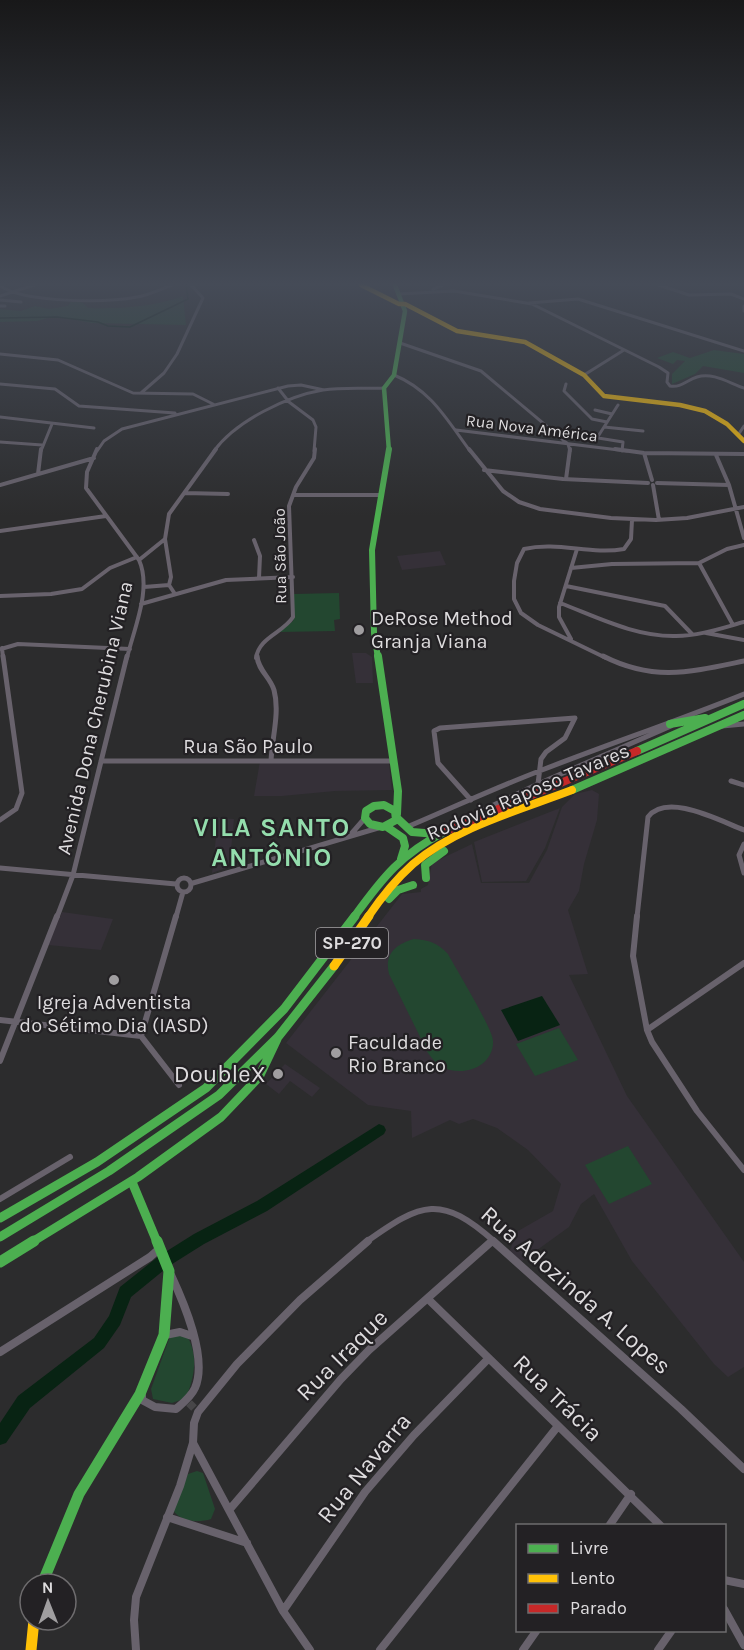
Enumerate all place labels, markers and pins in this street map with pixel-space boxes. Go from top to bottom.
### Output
place label: DeRose Method Granja Viana [371,607,513,653]
marker: DeRose Method Granja Viana [352,623,366,637]
marker: Igreja Adventista do Sétimo Dia (IASD) [107,973,121,987]
place label: Igreja Adventista do Sétimo Dia (IASD) [19,991,209,1037]
place label: Faculdade Rio Branco [348,1031,446,1077]
marker: Faculdade Rio Branco [329,1046,343,1060]
place label: DoubleX [174,1060,266,1088]
marker: DoubleX [271,1067,285,1081]

